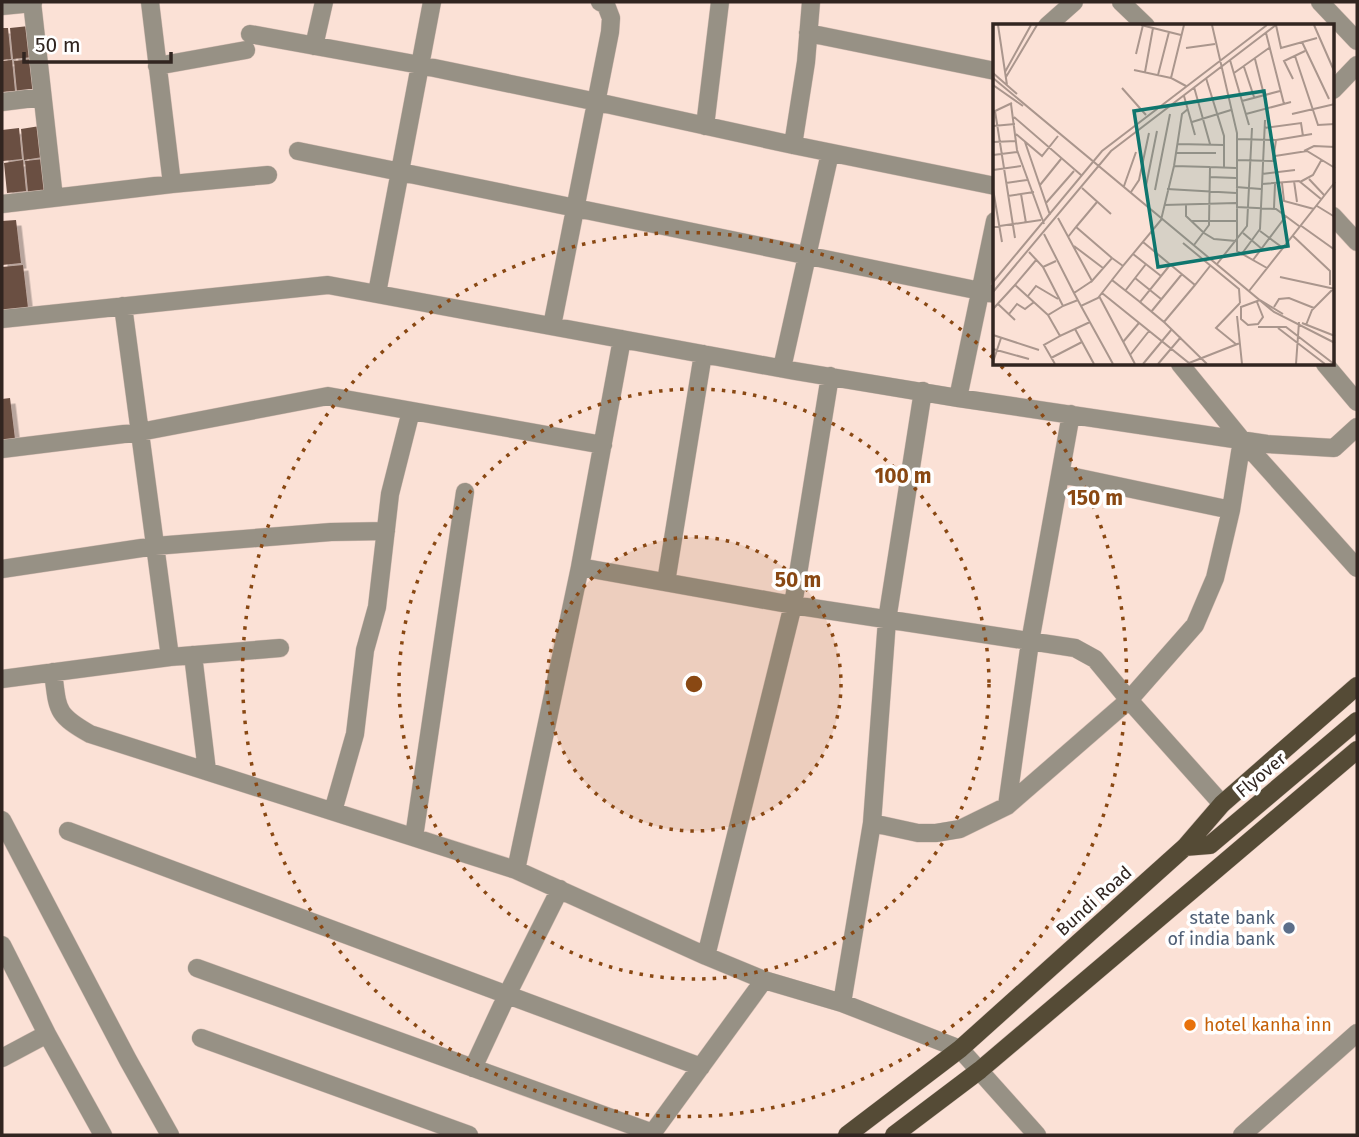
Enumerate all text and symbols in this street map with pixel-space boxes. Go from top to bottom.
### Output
scale bar [24,21,172,65]
inset map [993,24,1334,366]
text: 50 m [35,32,81,58]
text: 100 m [874,463,932,489]
text: 150 m [1067,485,1123,511]
text: 50 m [775,567,821,593]
centre of rings [682,672,706,696]
street label: Flyover [1232,748,1291,802]
street label: Bundi Road [1052,861,1136,941]
place label: state bank of india bank [1168,907,1276,950]
marker: state bank of india bank [1281,920,1297,936]
place label: hotel kanha inn [1204,1014,1332,1036]
marker: hotel kanha inn [1182,1017,1198,1033]

